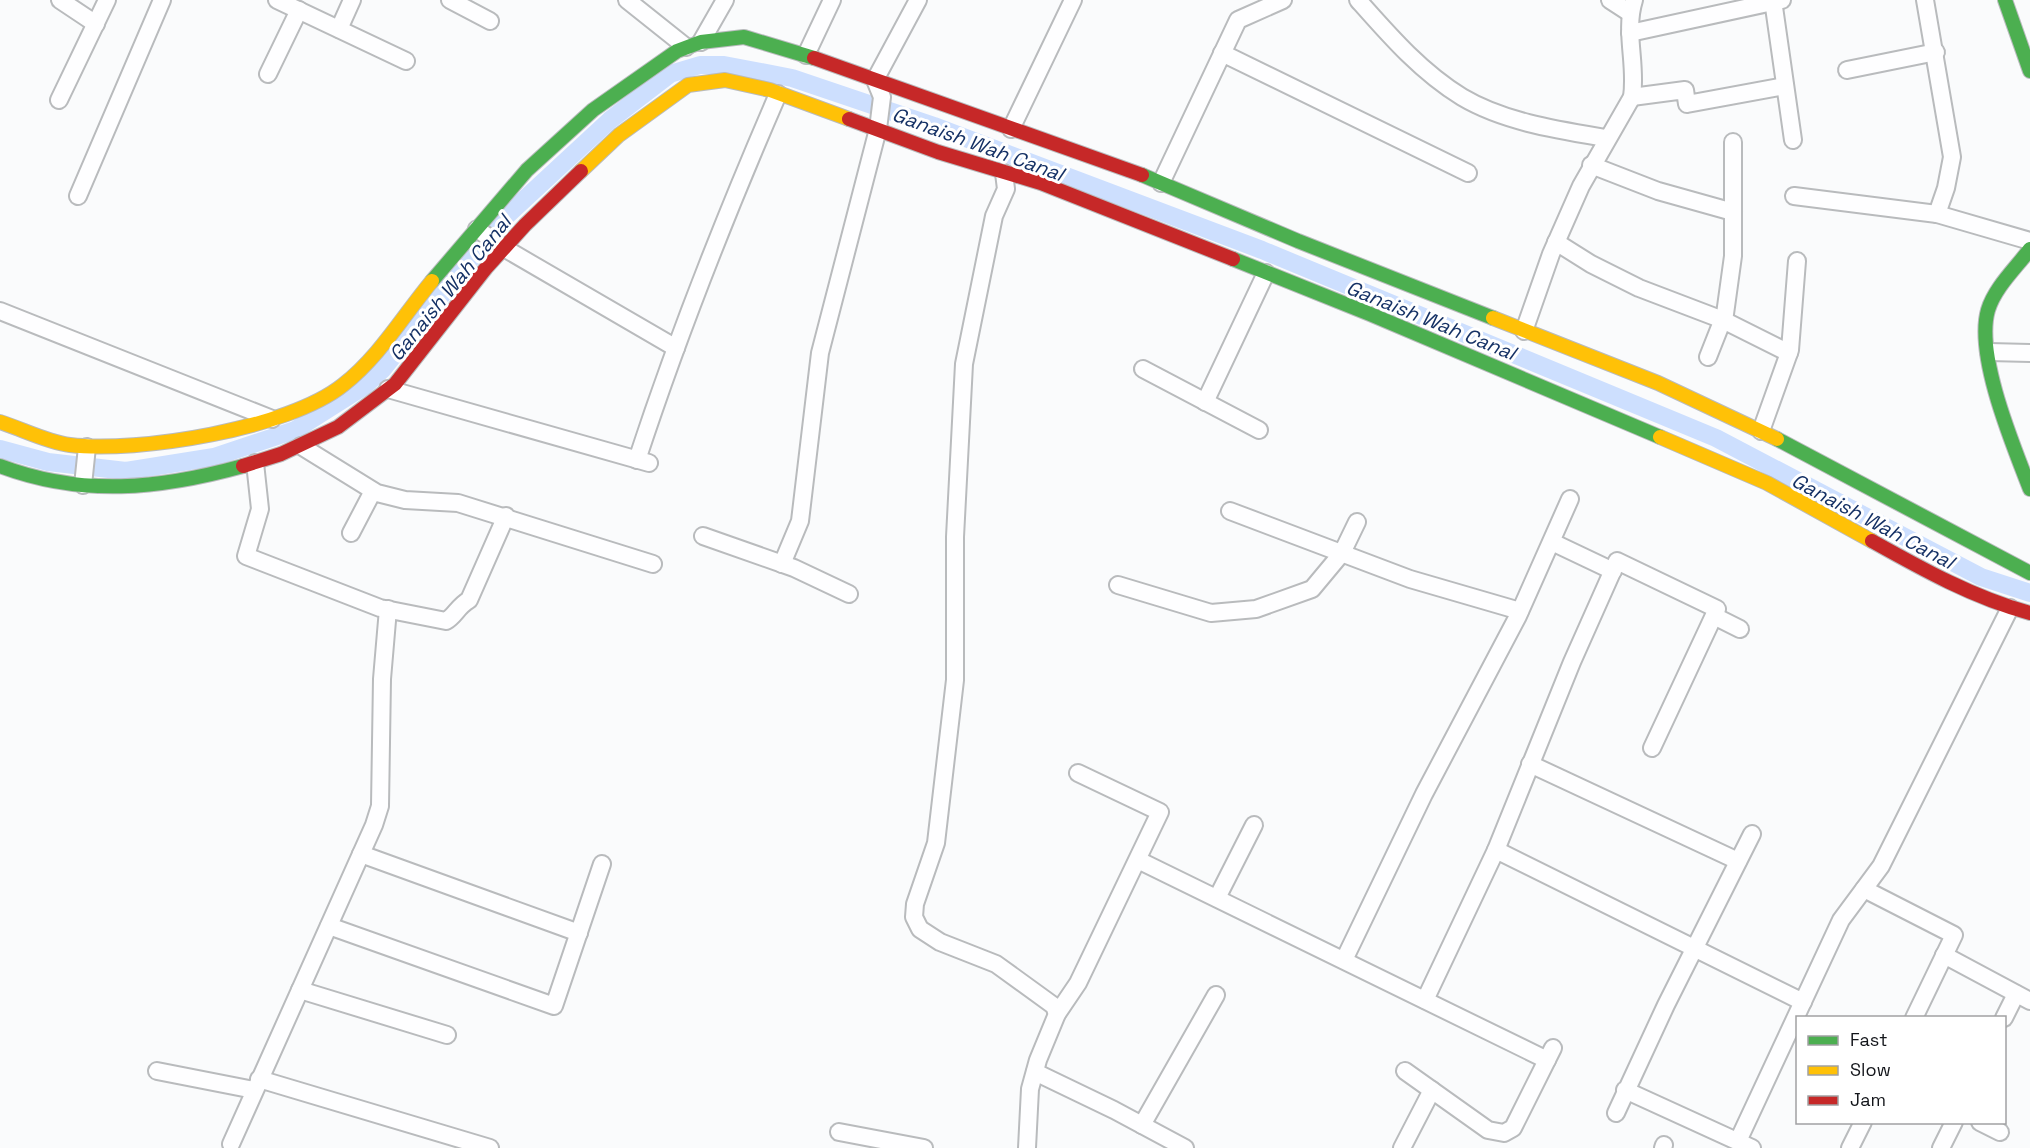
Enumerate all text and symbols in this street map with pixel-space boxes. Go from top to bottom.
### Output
water label: Ganaish Wah Canal [889,101,1069,188]
water label: Ganaish Wah Canal [383,208,518,366]
water label: Ganaish Wah Canal [1343,274,1521,367]
water label: Ganaish Wah Canal [1787,467,1961,576]
legend [1796,1016,2006,1124]
text: Fast [1850,1028,1887,1051]
text: Slow [1850,1058,1891,1081]
text: Jam [1850,1088,1886,1111]

